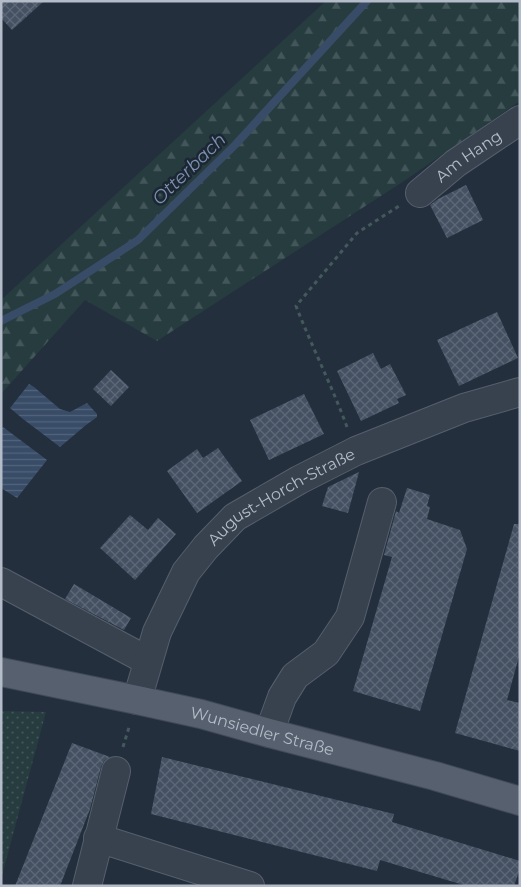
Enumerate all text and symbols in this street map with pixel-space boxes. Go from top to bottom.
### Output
street label: Am Hang [431,126,505,186]
water label: Otterbach [148,129,230,209]
street label: August-Horch-Straße [203,444,358,549]
street label: Wunsiedler Straße [189,702,336,759]

